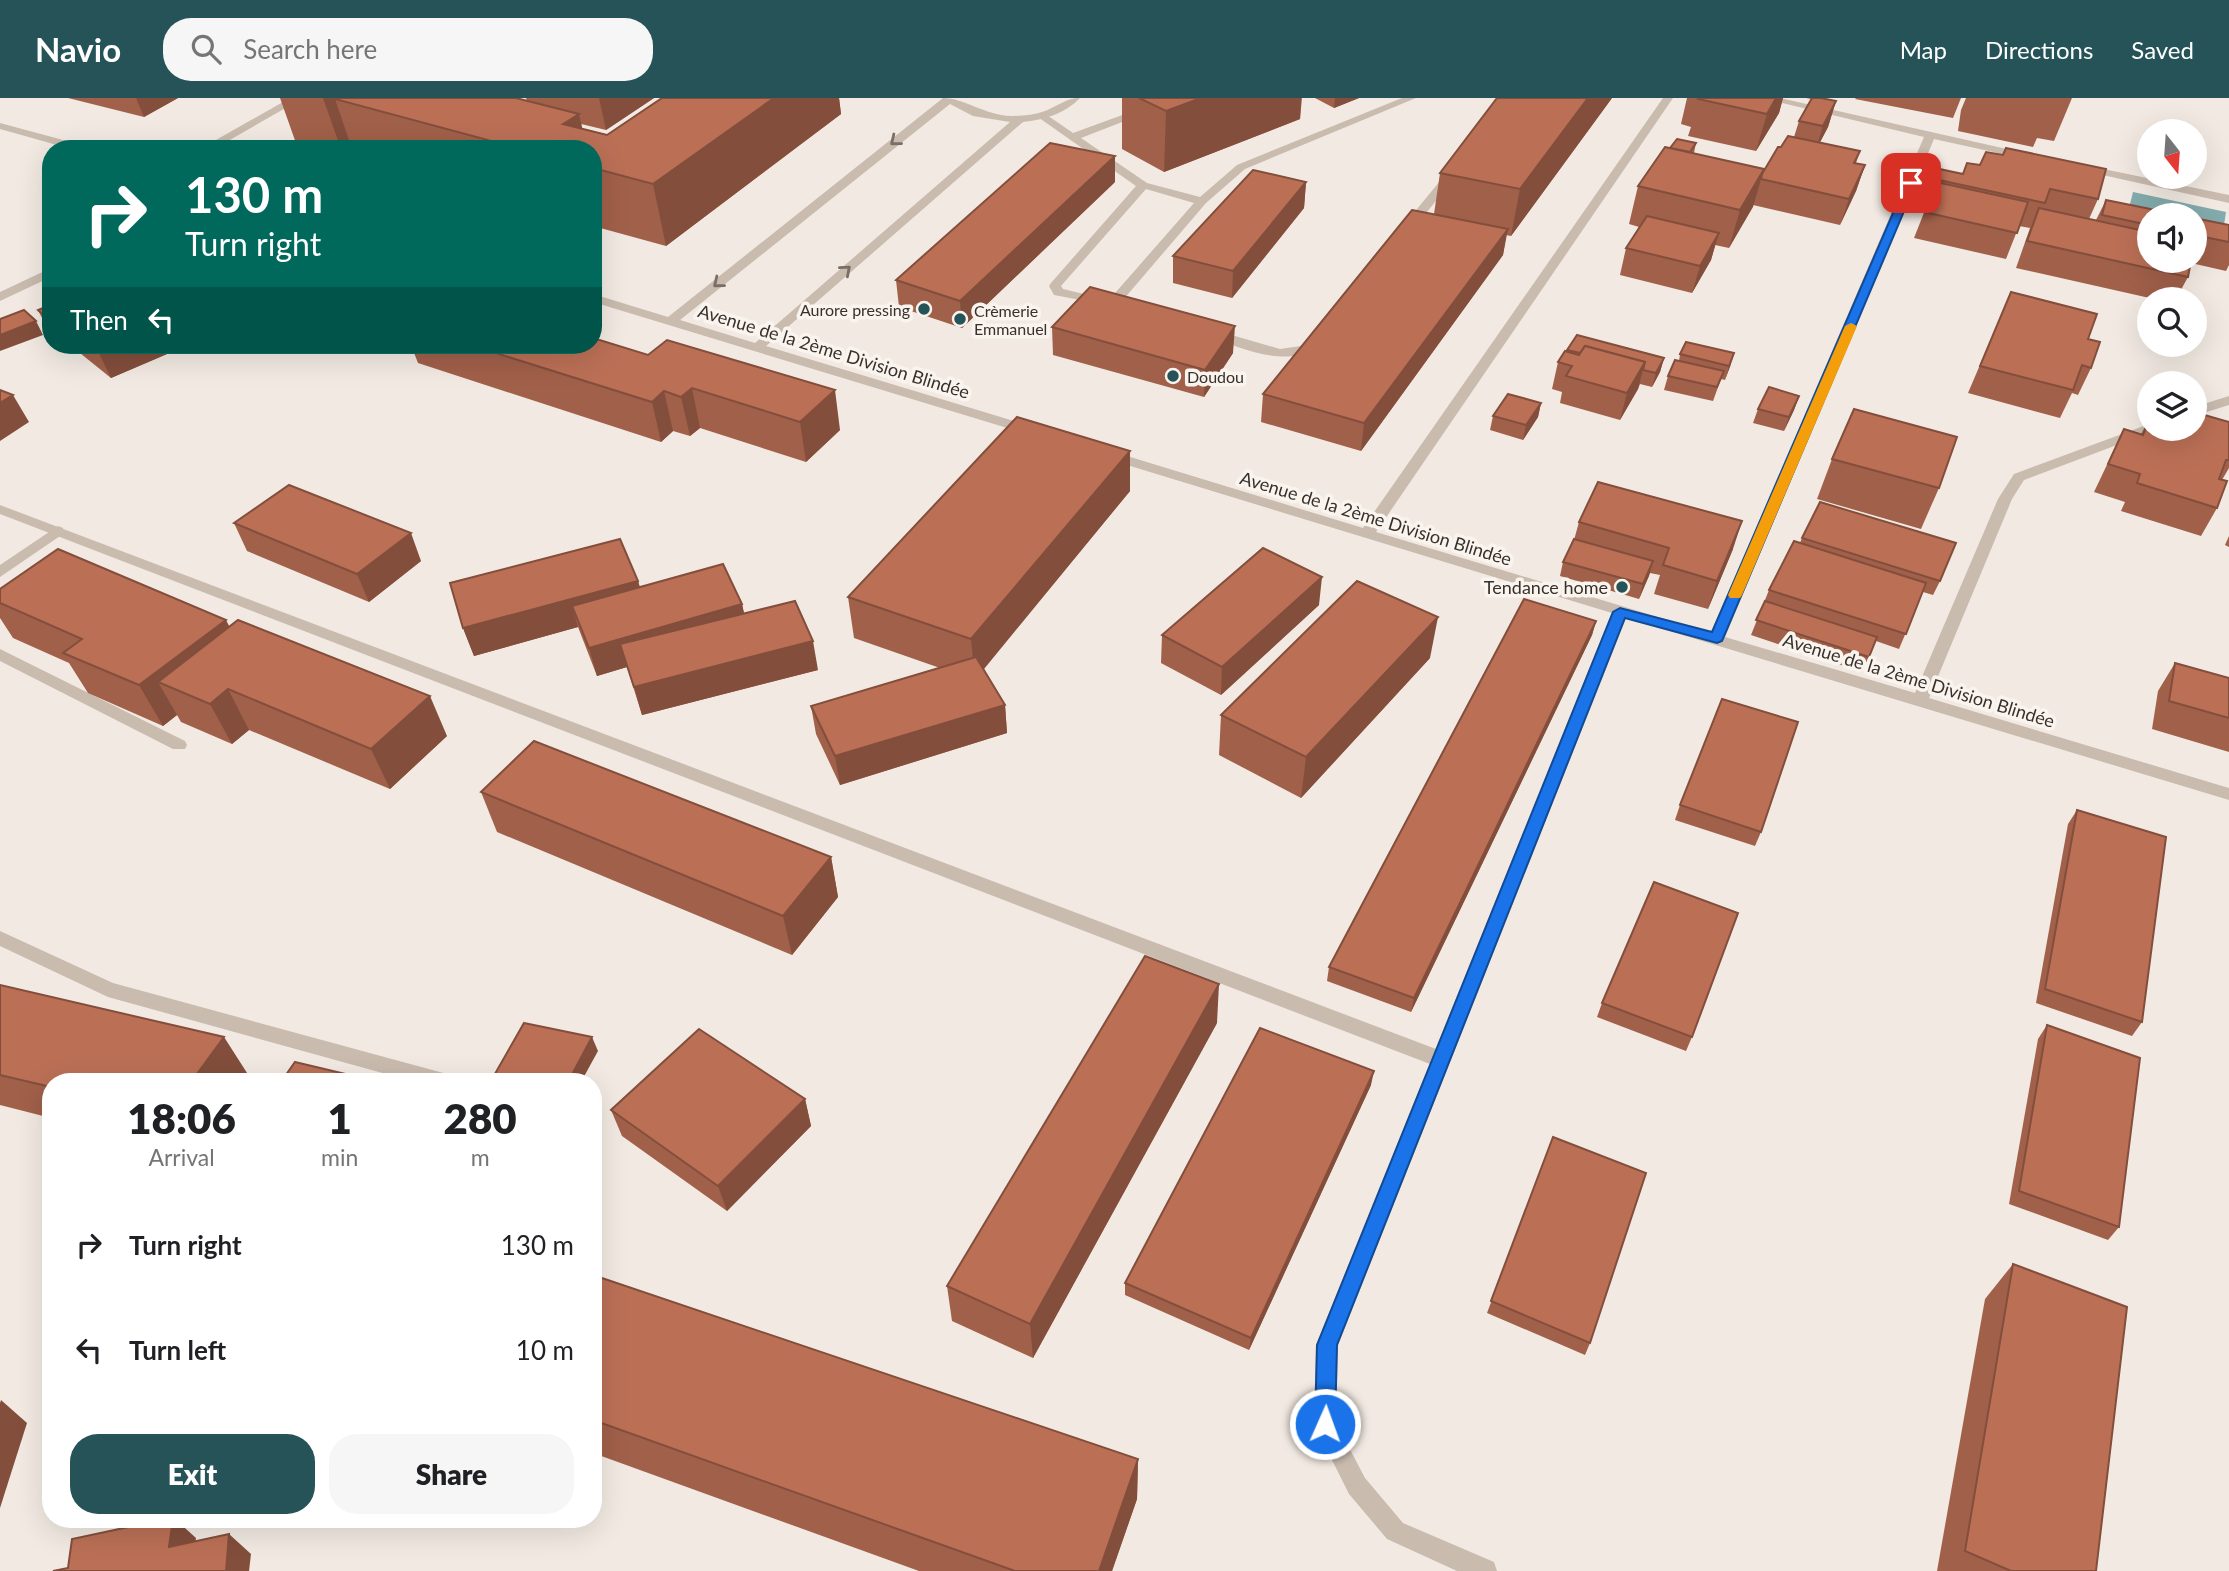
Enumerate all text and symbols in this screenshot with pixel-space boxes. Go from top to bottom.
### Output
search box [163,18,653,81]
text: Navio [35,29,121,69]
icon: search [187,30,225,68]
text: Search here [243,33,377,65]
text: Map [1900,35,1947,64]
text: Directions [1985,35,2093,64]
text: Saved [2131,35,2194,64]
north arrow [2137,119,2207,189]
map controls [2137,119,2207,441]
one-way arrow [891,133,903,146]
pin [1881,153,1941,213]
icon: arrive [1892,164,1930,202]
text: 130 m [185,165,323,223]
icon: right [70,168,161,259]
button: sound [2137,203,2207,273]
text: Turn right [185,224,321,263]
one-way arrow [838,266,851,278]
one-way arrow [713,275,725,288]
button: search [2137,287,2207,357]
street label: Avenue de la 2ème Division Blindée [696,299,972,403]
place label: Aurore pressing [800,300,910,319]
icon: left [142,301,180,339]
marker: Aurore pressing [916,301,932,317]
place label: Crèmerie Emmanuel [974,301,1047,338]
text: Then [70,304,128,336]
marker: Crèmerie Emmanuel [952,311,968,327]
place label: Doudou [1187,367,1244,386]
marker: Doudou [1165,368,1181,384]
button: layers [2137,371,2207,441]
street label: Avenue de la 2ème Division Blindée [1238,466,1514,570]
place label: Tendance home [1484,576,1608,598]
marker: Tendance home [1614,579,1630,595]
street label: Avenue de la 2ème Division Blindée [1781,628,2057,732]
text: 18:06 [127,1093,236,1143]
text: 1 [328,1093,352,1143]
text: 280 [444,1093,517,1143]
text: Arrival [148,1143,215,1171]
text: min [321,1143,358,1171]
text: m [471,1143,490,1171]
icon: right [70,1226,108,1264]
text: Turn right [129,1229,242,1261]
text: 130 m [501,1229,574,1261]
icon: left [70,1331,108,1369]
text: Turn left [129,1334,226,1366]
text: 10 m [516,1334,574,1366]
position arrow [1288,1387,1362,1461]
button: Exit [70,1434,315,1514]
button: Share [329,1434,574,1514]

